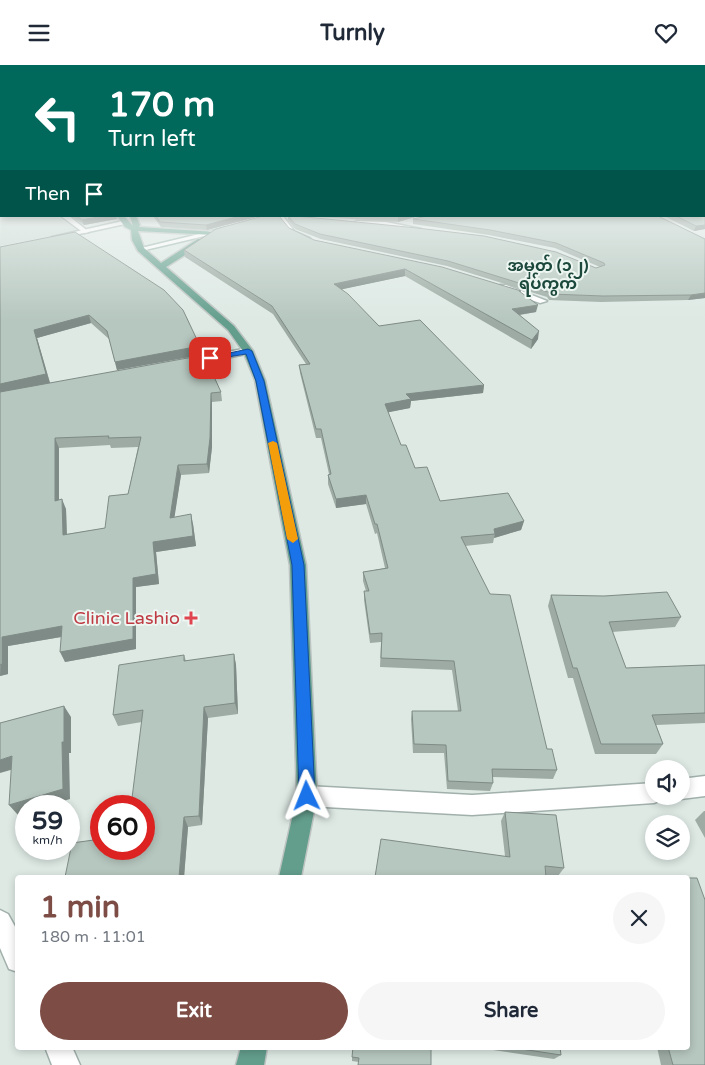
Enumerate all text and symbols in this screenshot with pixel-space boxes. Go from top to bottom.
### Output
icon: menu [25,19,53,47]
icon: heart [652,19,680,47]
text: Turnly [320,20,385,46]
text: 170 m [108,84,215,126]
icon: left [25,85,90,150]
text: Turn left [108,126,196,152]
icon: arrive [80,180,108,208]
text: Then [25,183,70,205]
district label: အမှတ် (၁၂) ရပ်ကွက် [508,254,588,297]
pin [189,337,231,379]
icon: arrive [196,344,224,372]
place label: Clinic Lashio [73,607,180,629]
marker: Clinic Lashio [184,611,198,625]
map controls [645,760,690,860]
button: sound [645,760,690,805]
position arrow [280,769,332,821]
speed limit sign: 60 [90,795,155,860]
text: 59 [32,806,63,836]
button: layers [645,815,690,860]
text: km/h [32,833,63,847]
text: 1 min [40,889,120,926]
button: close [613,892,665,944]
text: 180 m · 11:01 [40,927,146,947]
button: Exit [40,982,348,1040]
button: Share [358,982,665,1040]

